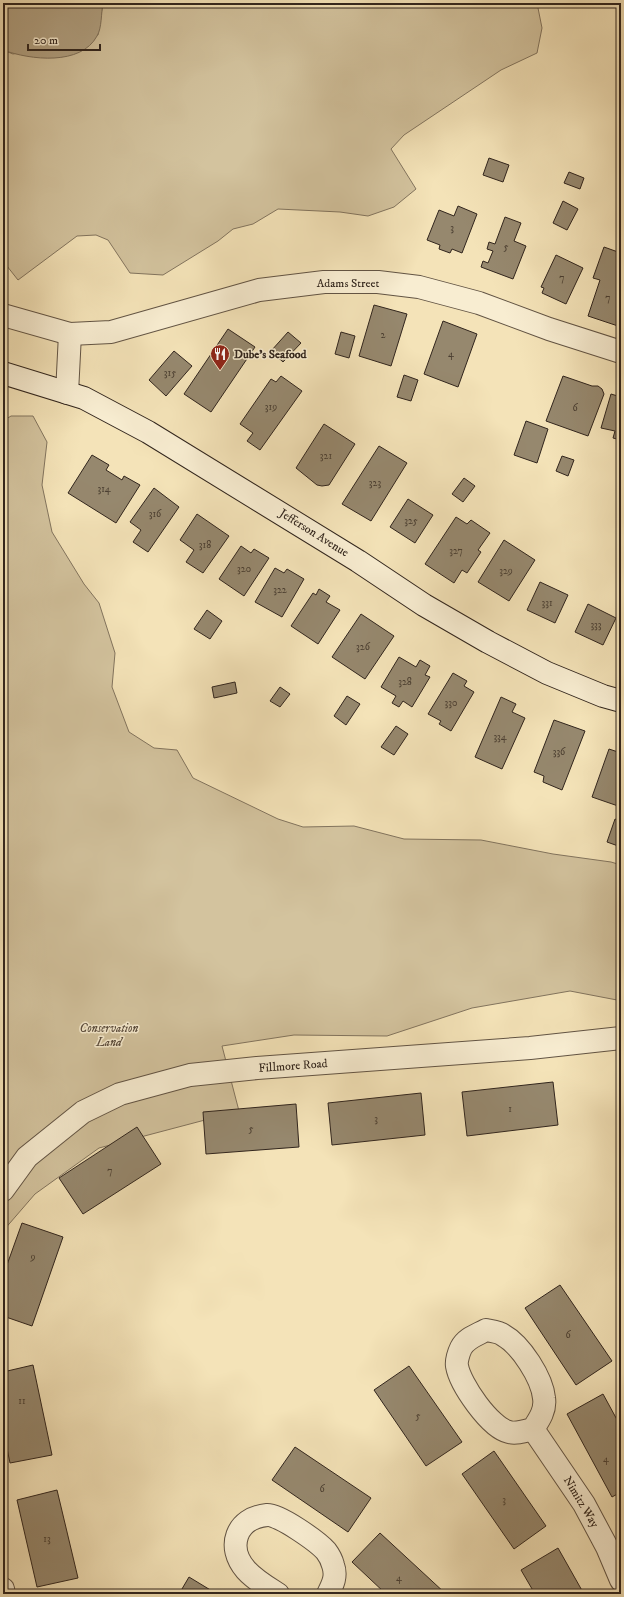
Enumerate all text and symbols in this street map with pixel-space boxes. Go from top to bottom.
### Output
scale bar [28,26,100,52]
text: 20 m [34,33,58,48]
house number: 3 [450,222,454,234]
house number: 5 [504,241,509,253]
house number: 7 [559,272,565,284]
street label: Adams Street [317,276,380,291]
house number: 7 [605,292,611,304]
house number: 2 [381,329,386,341]
restaurant icon: Dube's Seafood [209,343,231,371]
place label: Dube's Seafood [234,347,308,362]
house number: 4 [448,348,454,360]
house number: 315 [164,367,176,379]
house number: 319 [265,401,277,413]
house number: 6 [572,402,578,414]
house number: 321 [320,450,332,462]
house number: 323 [369,477,381,489]
house number: 314 [97,483,111,495]
street label: Jefferson Avenue [276,505,351,560]
house number: 316 [149,508,162,520]
house number: 325 [404,515,418,527]
house number: 318 [199,539,211,551]
house number: 327 [449,545,463,557]
house number: 320 [237,563,251,575]
house number: 329 [499,565,513,577]
house number: 322 [273,584,287,596]
house number: 331 [541,597,553,609]
house number: 333 [590,619,602,631]
house number: 326 [356,641,371,653]
house number: 328 [398,676,412,688]
house number: 330 [445,697,457,709]
house number: 334 [493,731,507,743]
house number: 336 [553,746,566,758]
park label: Conservation Land [80,1021,138,1050]
street label: Fillmore Road [258,1056,328,1076]
house number: 1 [508,1103,512,1115]
house number: 3 [374,1113,378,1125]
house number: 5 [249,1123,254,1135]
house number: 7 [107,1165,113,1177]
house number: 9 [30,1251,36,1263]
house number: 6 [565,1329,571,1341]
house number: 11 [18,1395,26,1407]
house number: 5 [416,1410,421,1422]
house number: 4 [603,1453,609,1465]
street label: Nimitz Way [560,1474,602,1531]
house number: 6 [319,1483,325,1495]
house number: 3 [502,1494,506,1506]
house number: 13 [43,1533,51,1545]
house number: 4 [396,1572,402,1584]

